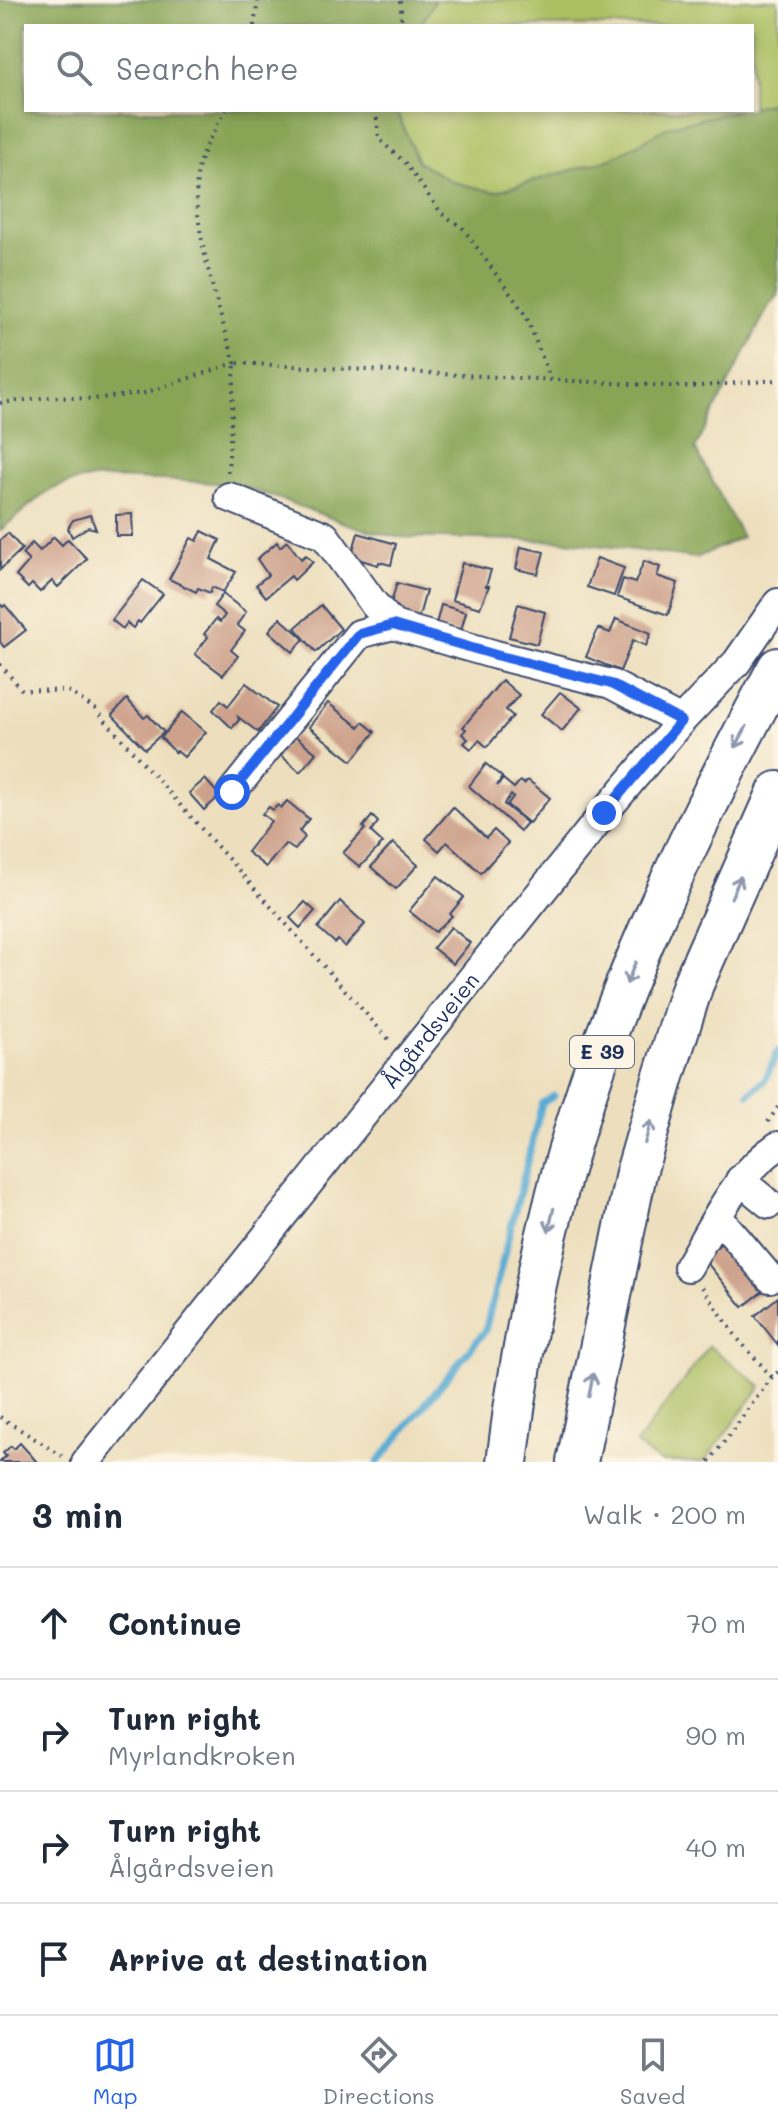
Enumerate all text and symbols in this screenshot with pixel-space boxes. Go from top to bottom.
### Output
search box [24,24,754,112]
icon: search [52,46,96,90]
text: Search here [116,48,299,88]
one-way arrow [733,725,749,748]
route start [214,774,250,810]
route end [586,795,622,831]
one-way arrow [729,876,744,900]
one-way arrow [623,960,637,985]
street label: Ålgårdsveien [375,966,485,1094]
road number: E 39 [570,1036,634,1068]
one-way arrow [641,1119,656,1145]
one-way arrow [543,1206,558,1232]
one-way arrow [585,1373,600,1399]
text: 3 min [32,1492,123,1537]
text: Walk · 200 m [583,1497,746,1531]
icon: ahead [32,1601,76,1645]
text: Continue [108,1603,241,1643]
text: 70 m [686,1606,746,1640]
text: Turn right [108,1698,261,1738]
icon: right [32,1713,76,1757]
text: 90 m [686,1718,746,1752]
text: Myrlandkroken [108,1738,296,1772]
text: Turn right [108,1810,261,1850]
icon: right [32,1825,76,1869]
text: 40 m [686,1830,746,1864]
text: Ålgårdsveien [108,1850,274,1884]
icon: arrive [32,1937,76,1981]
text: Arrive at destination [108,1939,428,1979]
tab: Map [93,2033,138,2110]
tab: Directions [323,2033,435,2110]
tab: Saved [620,2033,685,2110]

